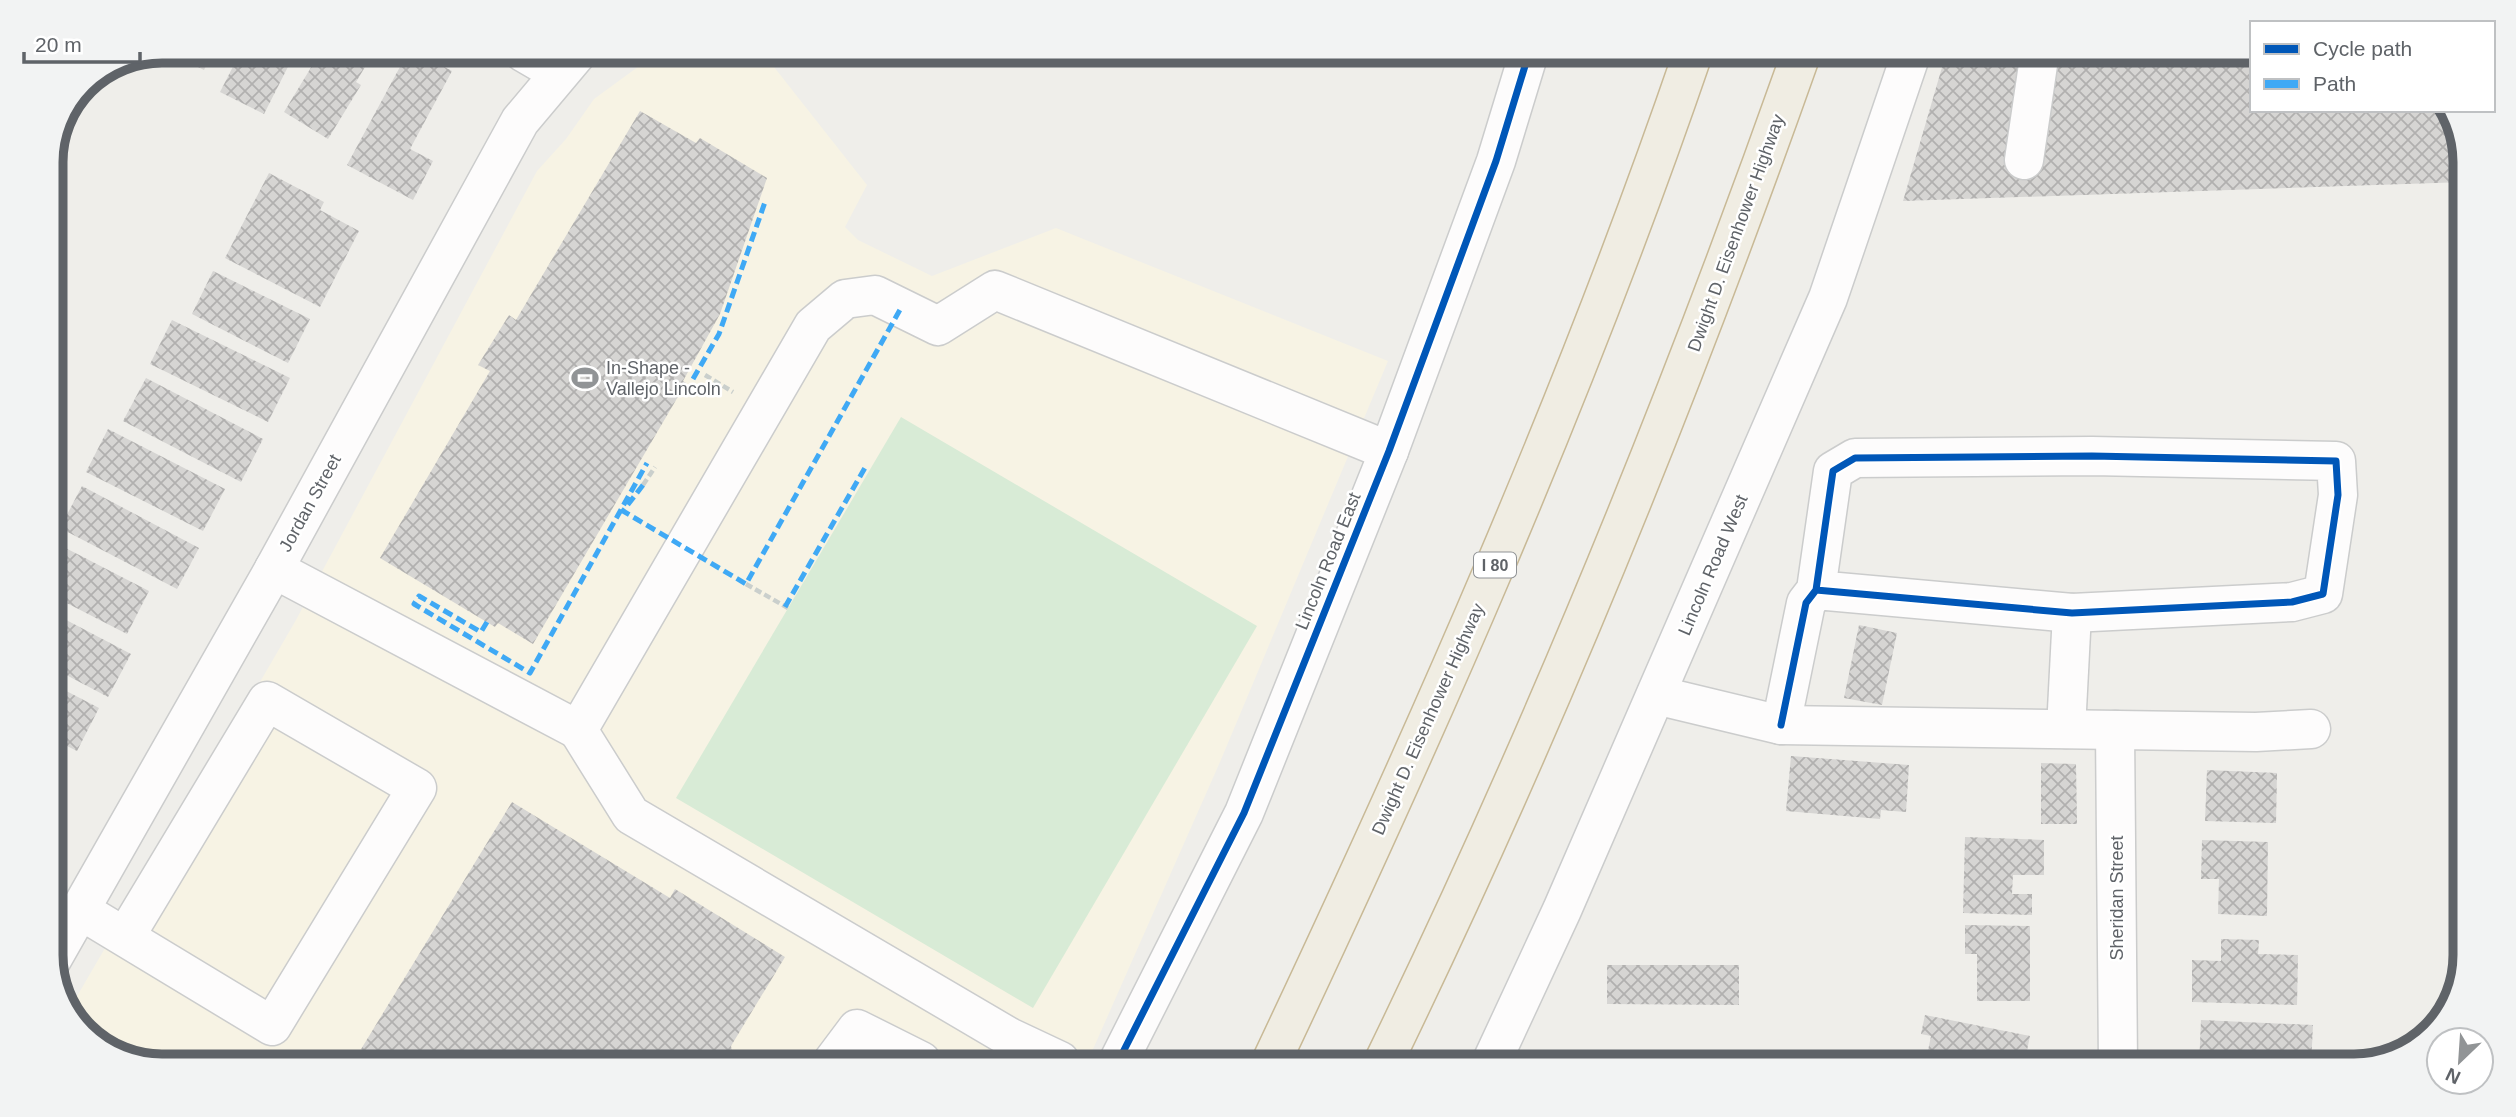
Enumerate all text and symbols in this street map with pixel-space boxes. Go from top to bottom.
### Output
scale bar [24,21,140,65]
legend [2250,21,2495,112]
text: 20 m [35,33,82,56]
text: Cycle path [2313,37,2412,60]
text: Path [2313,72,2356,95]
street label: Dwight D. Eisenhower Highway [1684,112,1788,354]
place label: In-Shape - Vallejo Lincoln [606,358,721,399]
sports icon: In-Shape - Vallejo Lincoln [570,363,600,393]
street label: Jordan Street [275,451,345,555]
street label: Lincoln Road East [1291,490,1365,632]
street label: Lincoln Road West [1674,492,1752,638]
road number: I 80 [1474,552,1516,578]
street label: Dwight D. Eisenhower Highway [1368,600,1488,838]
street label: Sheridan Street [2107,835,2127,961]
north arrow [2425,1026,2495,1096]
text: N [2442,1064,2464,1088]

